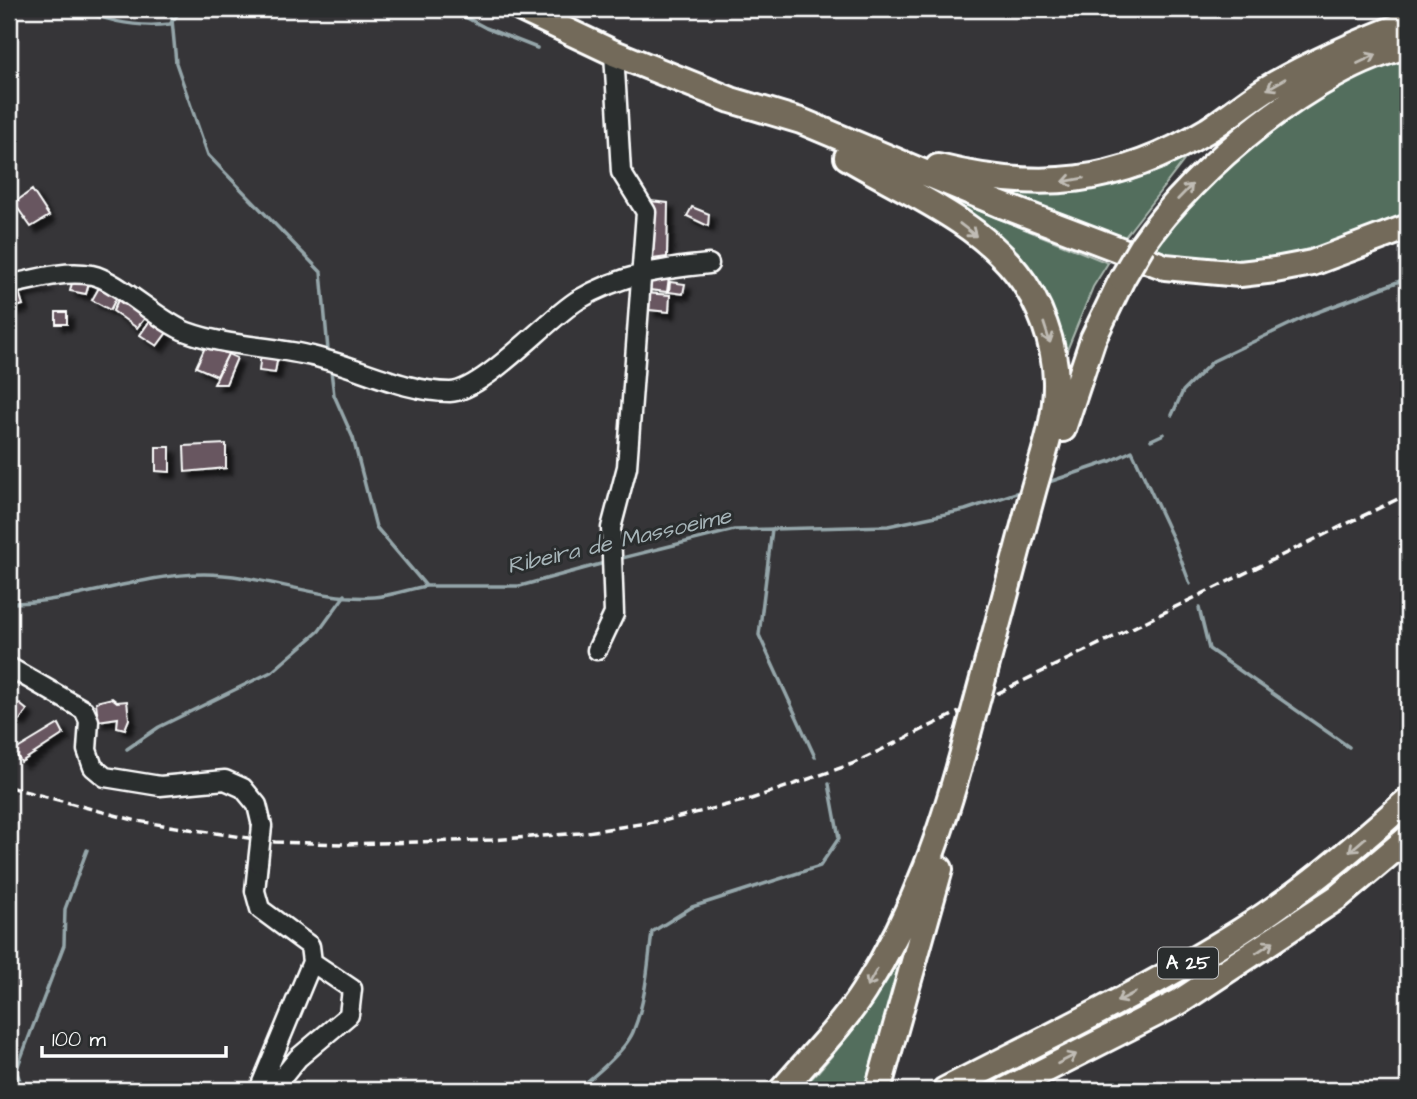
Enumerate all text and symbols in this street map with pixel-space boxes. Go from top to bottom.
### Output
one-way arrow [1356,52,1378,65]
one-way arrow [1267,77,1287,91]
one-way arrow [1062,174,1085,187]
one-way arrow [1176,184,1193,201]
one-way arrow [958,222,977,237]
one-way arrow [1042,321,1054,343]
water label: Ribeira de Massoeime [504,499,736,582]
one-way arrow [1348,837,1366,853]
one-way arrow [1255,940,1274,954]
road number: A 25 [1158,948,1218,979]
one-way arrow [865,967,879,987]
one-way arrow [1116,990,1137,1004]
scale bar [42,1015,226,1059]
text: 100 m [52,1025,107,1054]
one-way arrow [1056,1052,1077,1066]

